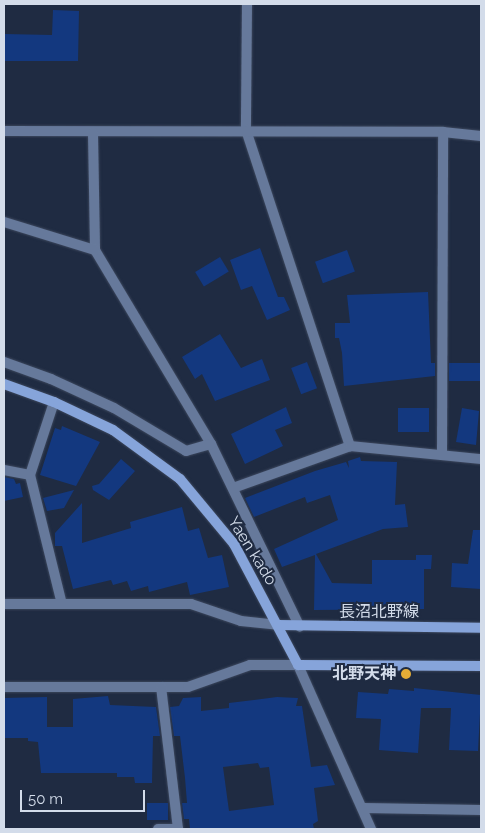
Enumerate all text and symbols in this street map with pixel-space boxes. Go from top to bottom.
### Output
street label: Yaen kado [223,513,281,589]
street label: 長沼北野線 [339,602,419,622]
place label: 北野天神 [332,664,396,684]
marker: 北野天神 [400,668,412,680]
scale bar [22,780,148,812]
text: 50 m [28,790,63,808]

